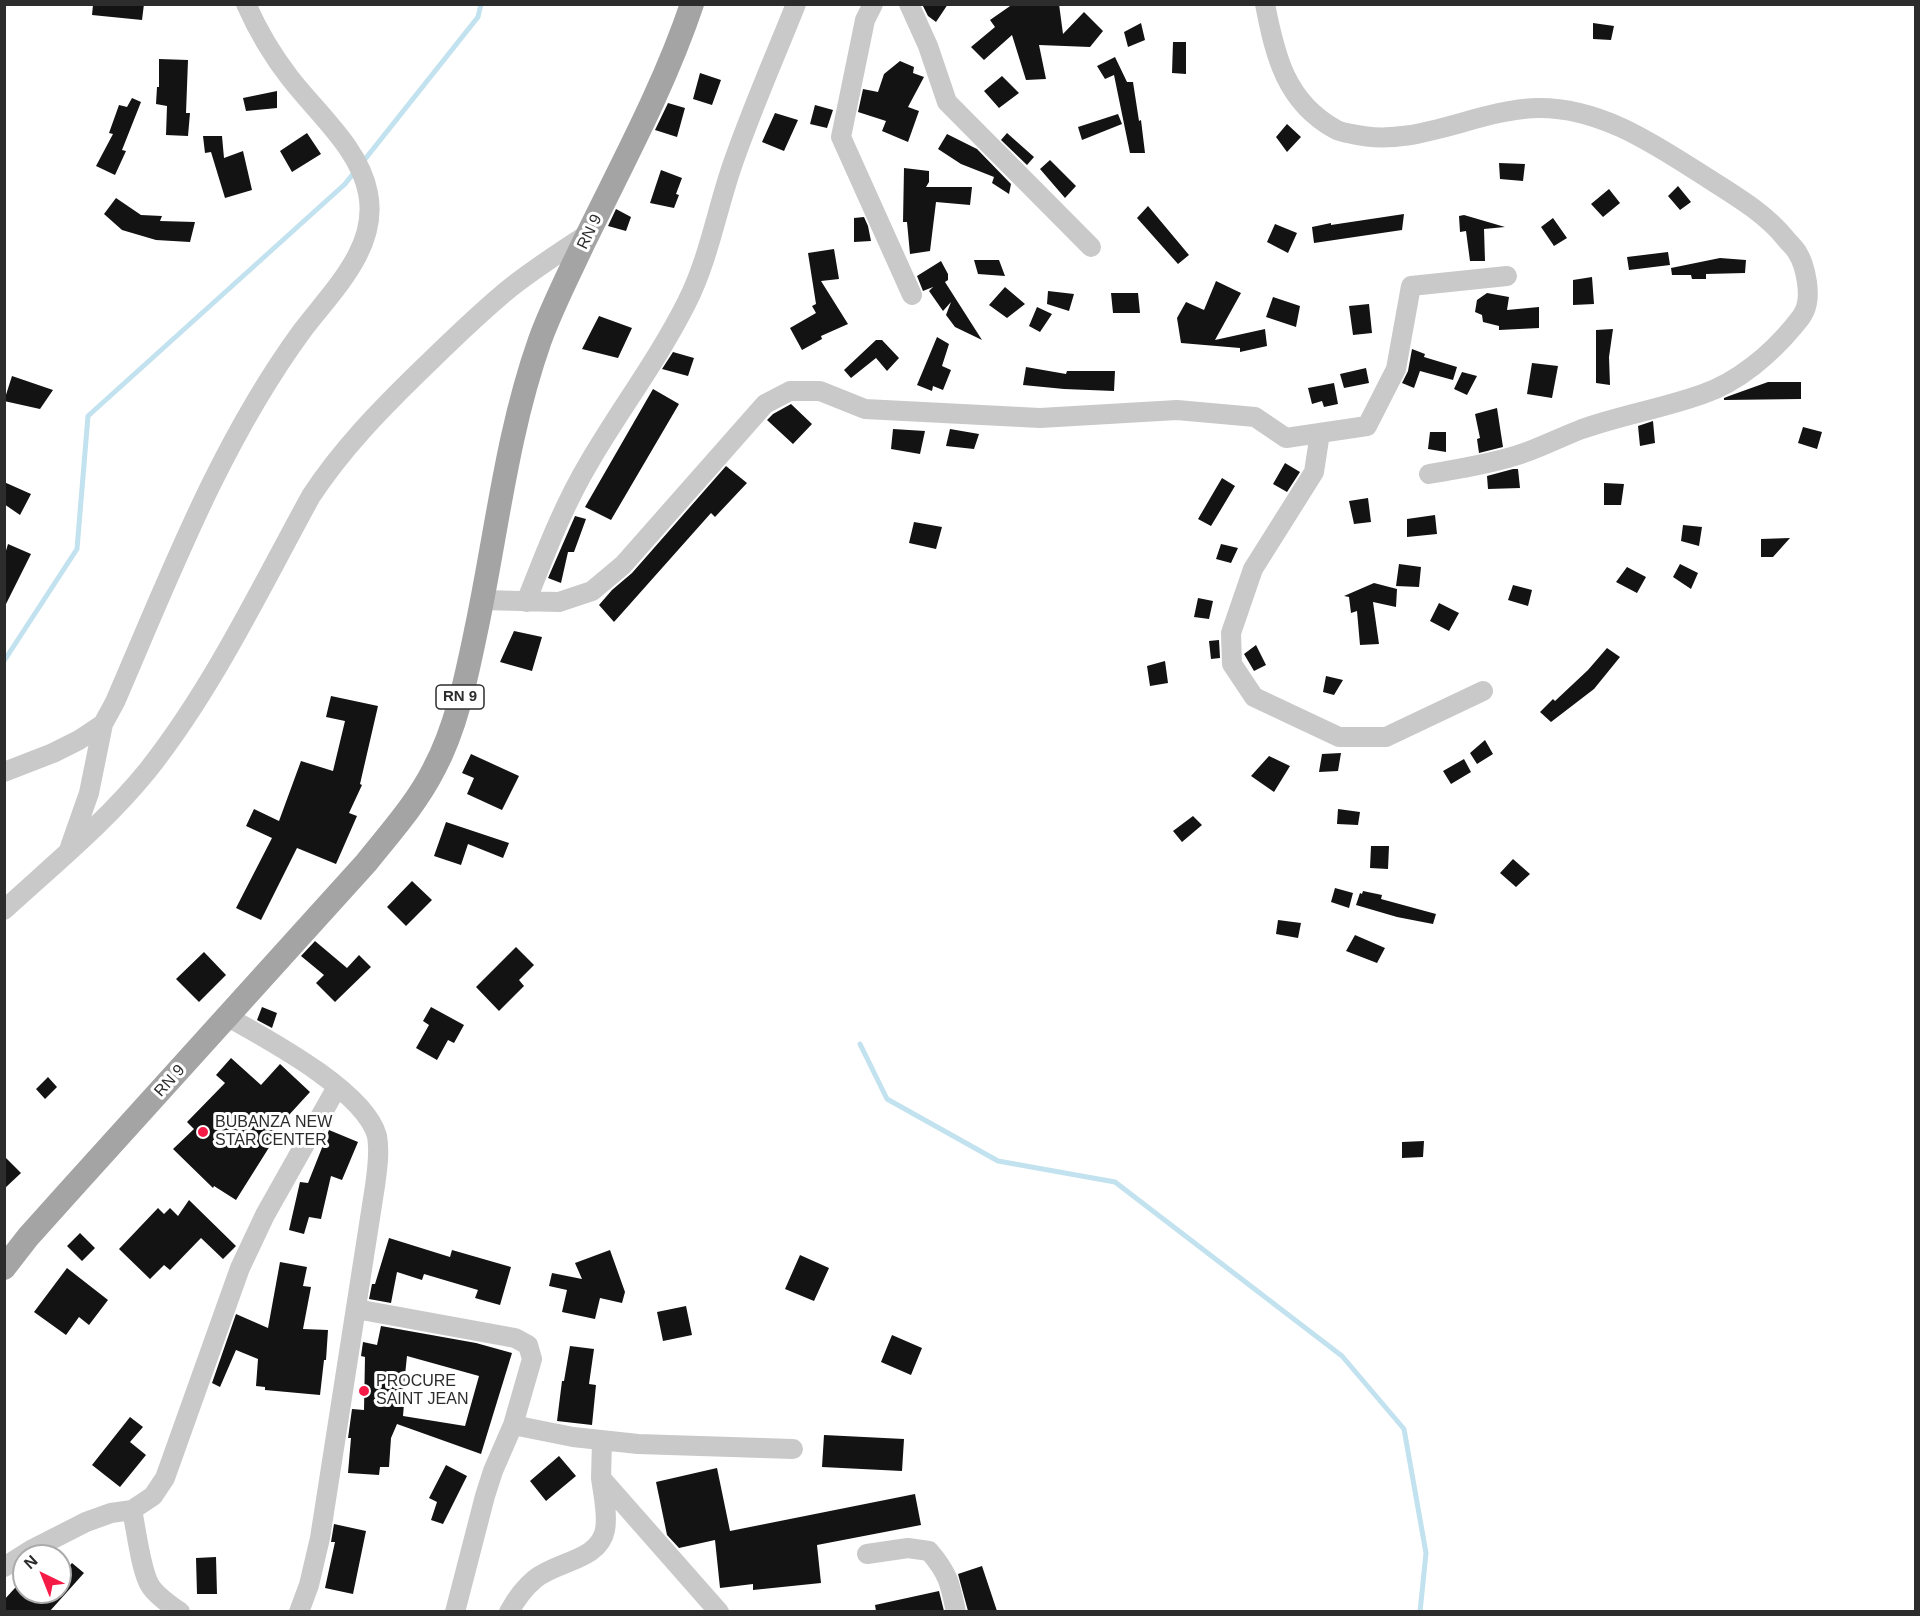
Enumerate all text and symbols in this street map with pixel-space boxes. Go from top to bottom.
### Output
street label: RN 9 [573,211,607,253]
road number: RN 9 [436,685,484,709]
street label: RN 9 [151,1061,189,1101]
place label: BUBANZA NEW STAR CENTER [215,1113,332,1151]
marker: BUBANZA NEW STAR CENTER [196,1125,210,1139]
place label: PROCURE SAINT JEAN [376,1372,468,1410]
marker: PROCURE SAINT JEAN [357,1384,371,1398]
north arrow [12,1544,72,1604]
text: N [21,1552,41,1572]

